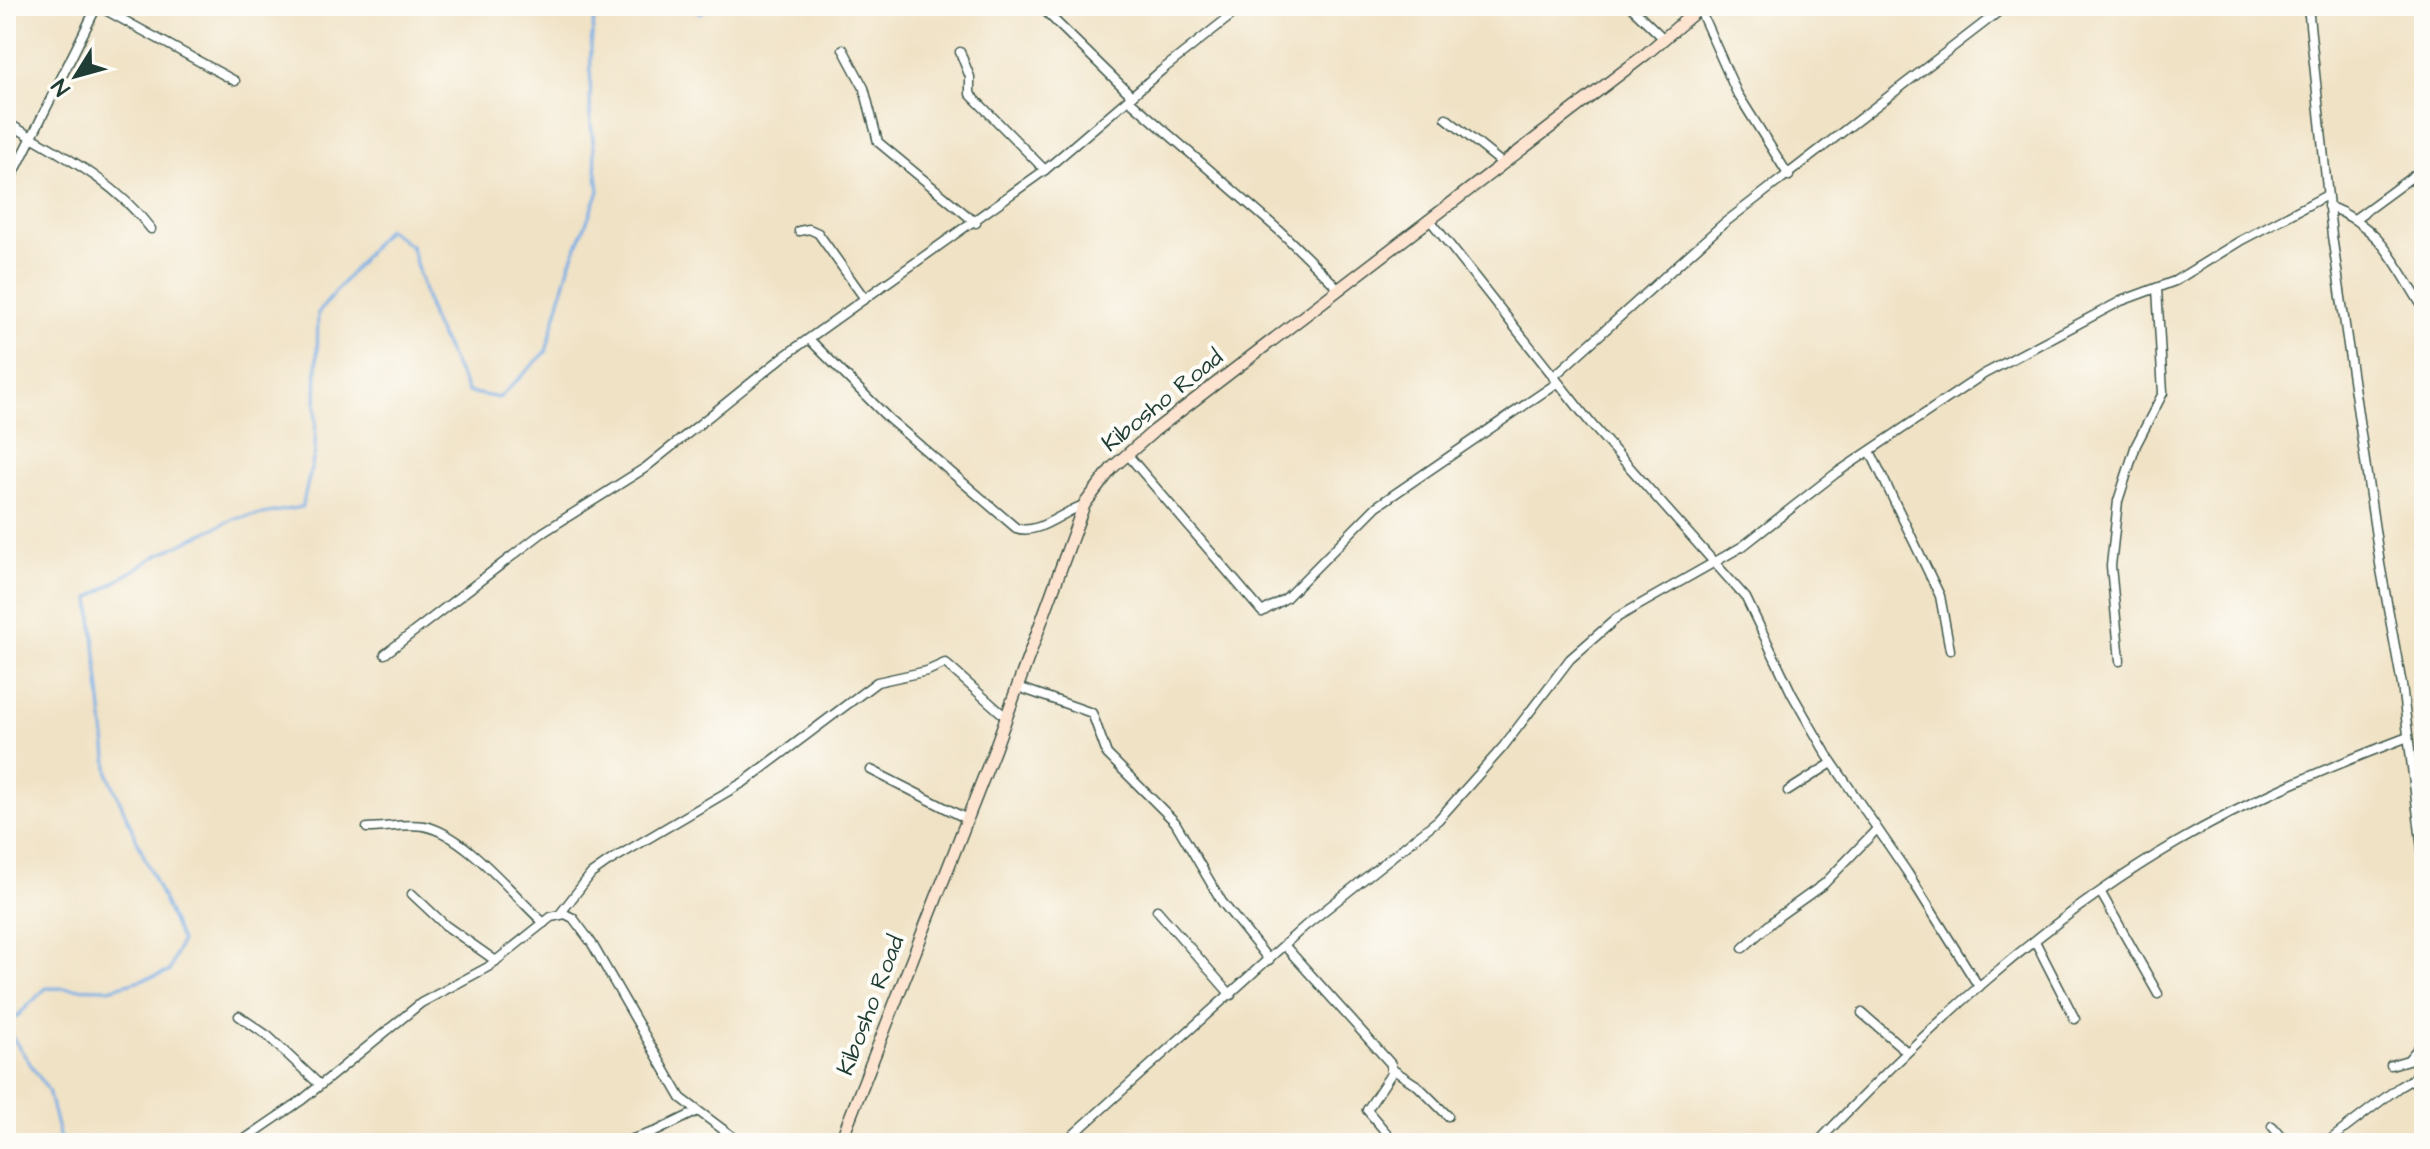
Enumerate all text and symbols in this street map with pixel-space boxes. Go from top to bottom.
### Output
north arrow [36,36,116,116]
text: N [45,72,78,102]
street label: Kibosho Road [1095,341,1231,460]
street label: Kibosho Road [829,931,913,1080]

